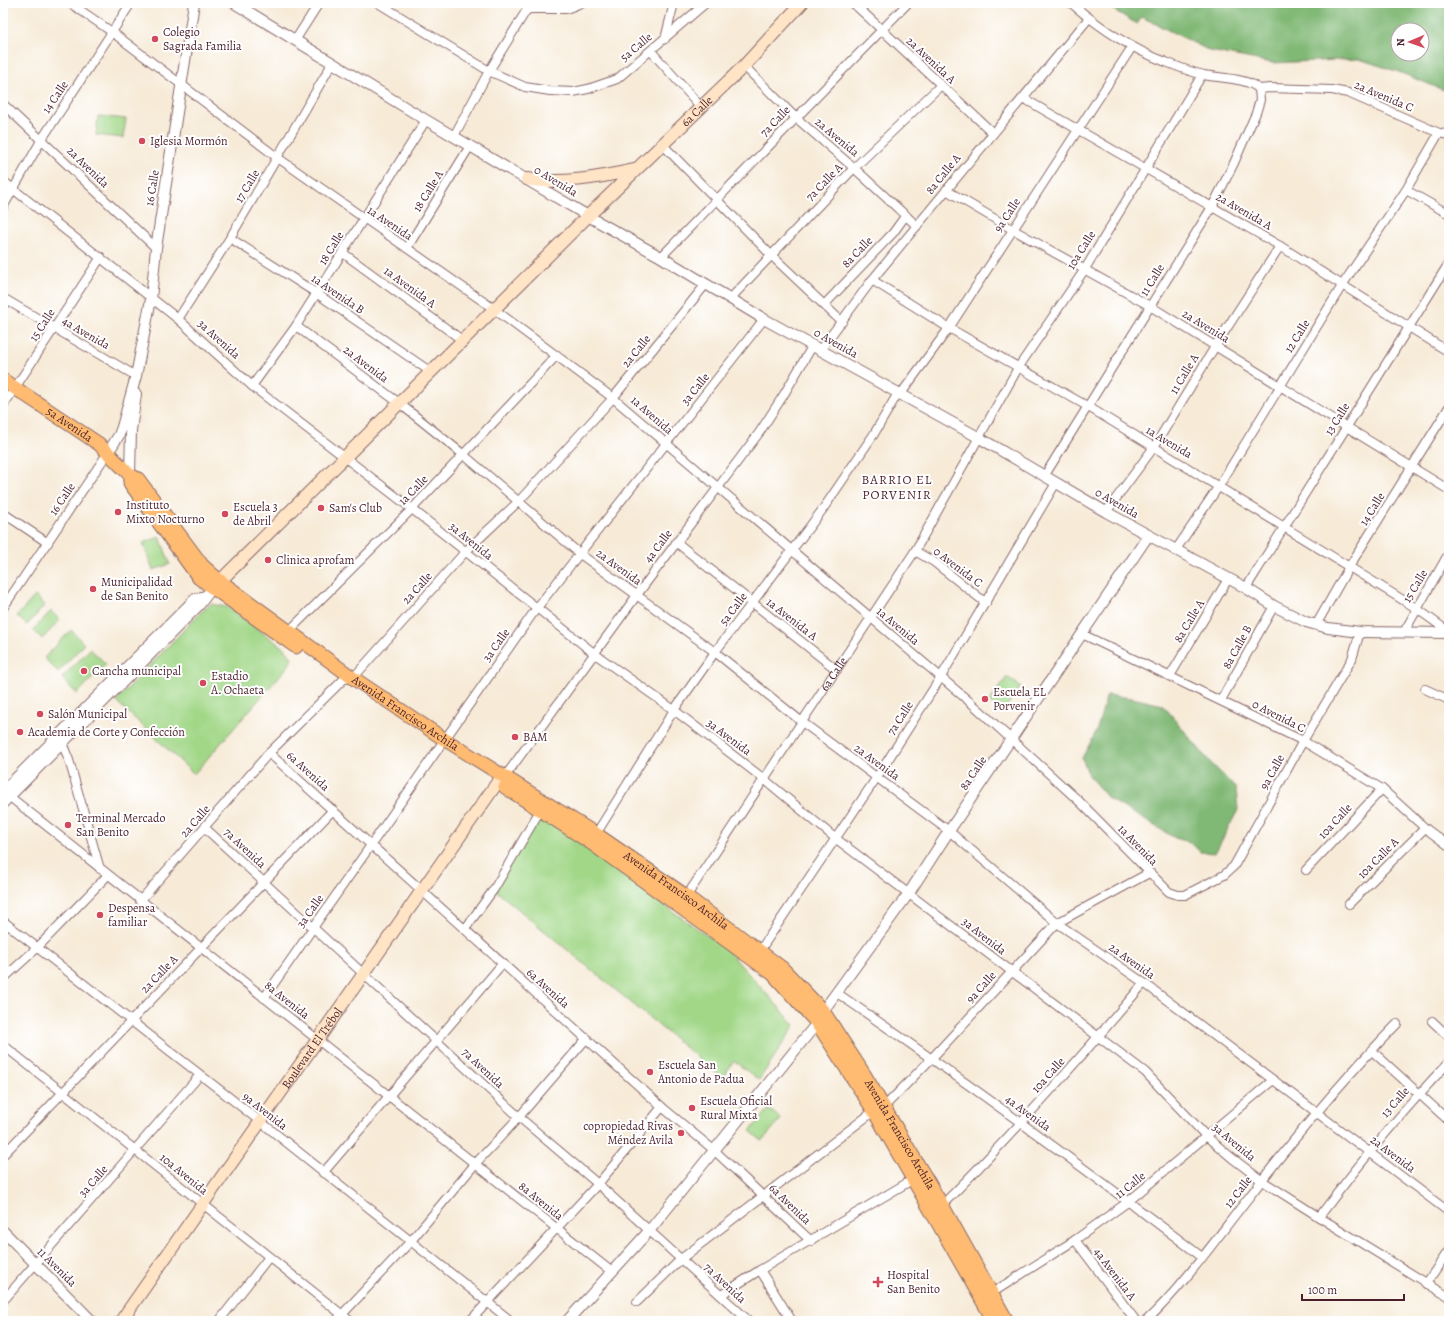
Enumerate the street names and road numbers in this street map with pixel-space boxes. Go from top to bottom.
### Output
street label: 5a Calle [617,29,655,65]
street label: 2a Avenida A [903,33,960,88]
street label: 2a Avenida C [1352,76,1416,116]
street label: 14 Calle [38,77,72,117]
street label: 6a Calle [678,92,716,130]
street label: 7a Calle [756,102,794,140]
street label: 2a Avenida [812,114,863,160]
street label: 2a Avenida [63,143,113,191]
street label: 8a Calle A [922,150,965,197]
street label: 7a Calle A [802,159,847,204]
street label: 0 Avenida [531,162,581,200]
street label: 18 Calle A [409,166,448,215]
street label: 17 Calle [231,167,263,205]
street label: 16 Calle [141,169,163,207]
street label: 2a Avenida A [1213,188,1276,234]
street label: 9a Calle [990,195,1024,235]
street label: 1a Avenida [364,202,416,244]
street label: 18 Calle [315,228,347,268]
street label: 10a Calle [1063,228,1099,272]
street label: 8a Calle [838,233,876,271]
street label: 11 Calle [1136,261,1168,299]
street label: 1a Avenida A [381,263,440,312]
street label: 1a Avenida B [308,270,368,318]
street label: 15 Calle [25,306,59,344]
street label: 2a Avenida [1179,306,1233,347]
street label: 4a Avenida [59,313,113,353]
street label: 3a Avenida [194,316,244,363]
street label: 12 Calle [1281,316,1313,356]
street label: 0 Avenida [811,324,861,362]
street label: 2a Calle [618,331,654,371]
street label: 2a Avenida [340,342,392,387]
street label: 11 Calle A [1166,350,1203,397]
street label: 3a Calle [677,369,713,409]
street label: 1a Avenida [627,392,677,438]
street label: 13 Calle [1321,400,1353,438]
street label: 5a Avenida [43,403,96,446]
street label: 1a Avenida [1143,422,1195,462]
street label: 1a Calle [395,471,431,509]
street label: 16 Calle [45,479,79,519]
street label: 0 Avenida [1092,484,1142,522]
street label: 14 Calle [1356,489,1388,529]
street label: 3a Avenida [446,518,497,564]
street label: 4a Calle [640,526,676,566]
street label: 0 Avenida C [930,543,986,591]
street label: 2a Avenida [593,545,645,589]
street label: 15 Calle [1399,566,1431,606]
street label: 2a Calle [398,569,436,607]
street label: 5a Calle [715,589,751,629]
street label: 1a Avenida A [763,594,822,645]
street label: 8a Calle A [1170,596,1209,645]
street label: 1a Avenida [873,603,923,649]
street label: 8a Calle B [1218,622,1256,672]
street label: 3a Calle [479,625,513,665]
street label: 6a Calle [816,654,851,694]
street label: Avenida Francisco Archila [348,671,462,755]
street label: 0 Avenida C [1250,696,1308,736]
street label: 7a Calle [883,698,917,738]
street label: 3a Avenida [703,715,755,759]
street label: 2a Avenida [851,740,903,784]
street label: 6a Avenida [283,747,333,795]
street label: 9a Calle [1256,752,1288,792]
street label: 8a Calle [956,753,990,793]
street label: 10a Calle [1315,800,1355,842]
street label: 2a Calle [176,801,214,841]
street label: 1a Avenida [1114,821,1162,869]
street label: 7a Avenida [220,824,270,872]
street label: 10a Calle A [1354,833,1403,882]
street label: Avenida Francisco Archila [620,847,732,934]
street label: 3a Calle [293,891,327,931]
street label: 3a Avenida [958,914,1010,959]
street label: 2a Avenida [1106,939,1159,983]
street label: 2a Calle A [137,951,182,997]
street label: 6a Avenida [523,964,573,1012]
street label: 9a Calle [962,968,1000,1006]
street label: 8a Avenida [261,977,313,1023]
street label: Boulevard El Trébol [278,1004,346,1092]
street label: 7a Avenida [458,1044,508,1092]
street label: 10a Calle [1028,1054,1068,1096]
street label: Avenida Francisco Archila [860,1075,939,1193]
street label: 13 Calle [1377,1083,1413,1121]
street label: 9a Avenida [239,1088,291,1134]
street label: 4a Avenida [1002,1091,1054,1135]
street label: 3a Avenida [1209,1119,1259,1165]
street label: 2a Avenida [1367,1132,1419,1177]
street label: 10a Avenida [157,1150,212,1199]
street label: 3a Calle [75,1162,111,1200]
street label: 11 Calle [1111,1168,1149,1202]
street label: 12 Calle [1220,1173,1256,1211]
street label: 8a Avenida [515,1178,567,1224]
street label: 6a Avenida [765,1180,815,1228]
street label: 11 Avenida [34,1244,81,1291]
street label: 4a Avenida A [1090,1244,1141,1304]
street label: 7a Avenida [700,1259,750,1307]

